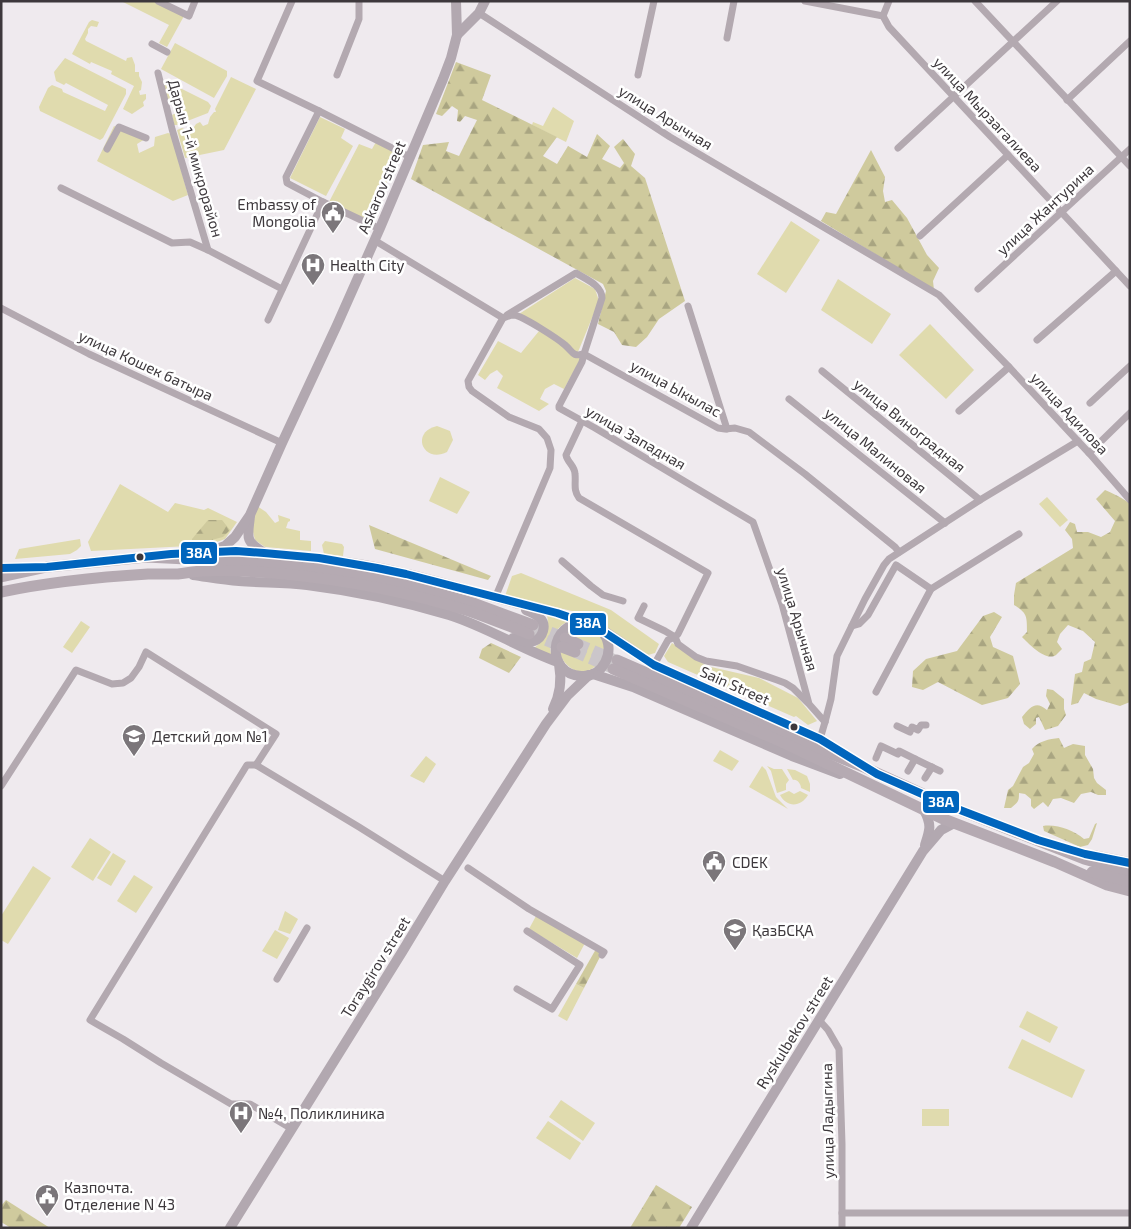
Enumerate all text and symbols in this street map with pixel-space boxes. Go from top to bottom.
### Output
street label: улица Мырзагалиева [929,53,1046,176]
street label: Дарын 1-й микрорайон [165,77,227,239]
street label: улица Арычная [615,81,716,154]
street label: Askarov street [353,138,409,236]
street label: улица Жантурина [993,160,1098,259]
place label: Embassy of Mongolia [237,195,316,230]
public building icon: Embassy of Mongolia [320,200,346,234]
hospital icon: Health City [300,252,326,286]
place label: Health City [330,256,404,274]
street label: улица Кошек батыра [75,326,216,405]
street label: улица Ыкылас [627,356,724,421]
street label: улица Адилова [1027,368,1113,459]
street label: улица Виноградная [850,374,970,476]
street label: улица Западная [582,401,689,474]
street label: улица Малиновая [821,403,931,497]
line badge: 38А [180,541,218,565]
text: 38А [186,544,213,561]
unlabelled marker [135,552,145,562]
street label: улица Арычная [773,565,822,673]
line badge: 38А [569,612,607,636]
text: 38А [575,614,602,631]
street label: Sain Street [697,662,773,708]
unlabelled marker [789,722,799,732]
school or university icon: Детский дом №1 [121,723,147,757]
place label: Детский дом №1 [152,727,268,745]
line badge: 38А [922,790,960,814]
text: 38А [928,793,955,810]
public building icon: CDEK [701,849,727,883]
place label: CDEK [732,853,768,871]
street label: Toraygirov street [337,913,414,1021]
school or university icon: ҚазБСҚА [722,917,748,951]
place label: ҚазБСҚА [752,921,814,939]
street label: Ryskulbekov street [752,972,836,1092]
street label: улица Ладыгина [817,1063,838,1179]
hospital icon: №4, Поликлиника [228,1100,254,1134]
place label: №4, Поликлиника [258,1104,385,1122]
place label: Казпочта. Отделение N 43 [64,1178,175,1213]
public building icon: Казпочта. Отделение N 43 [34,1183,60,1217]

